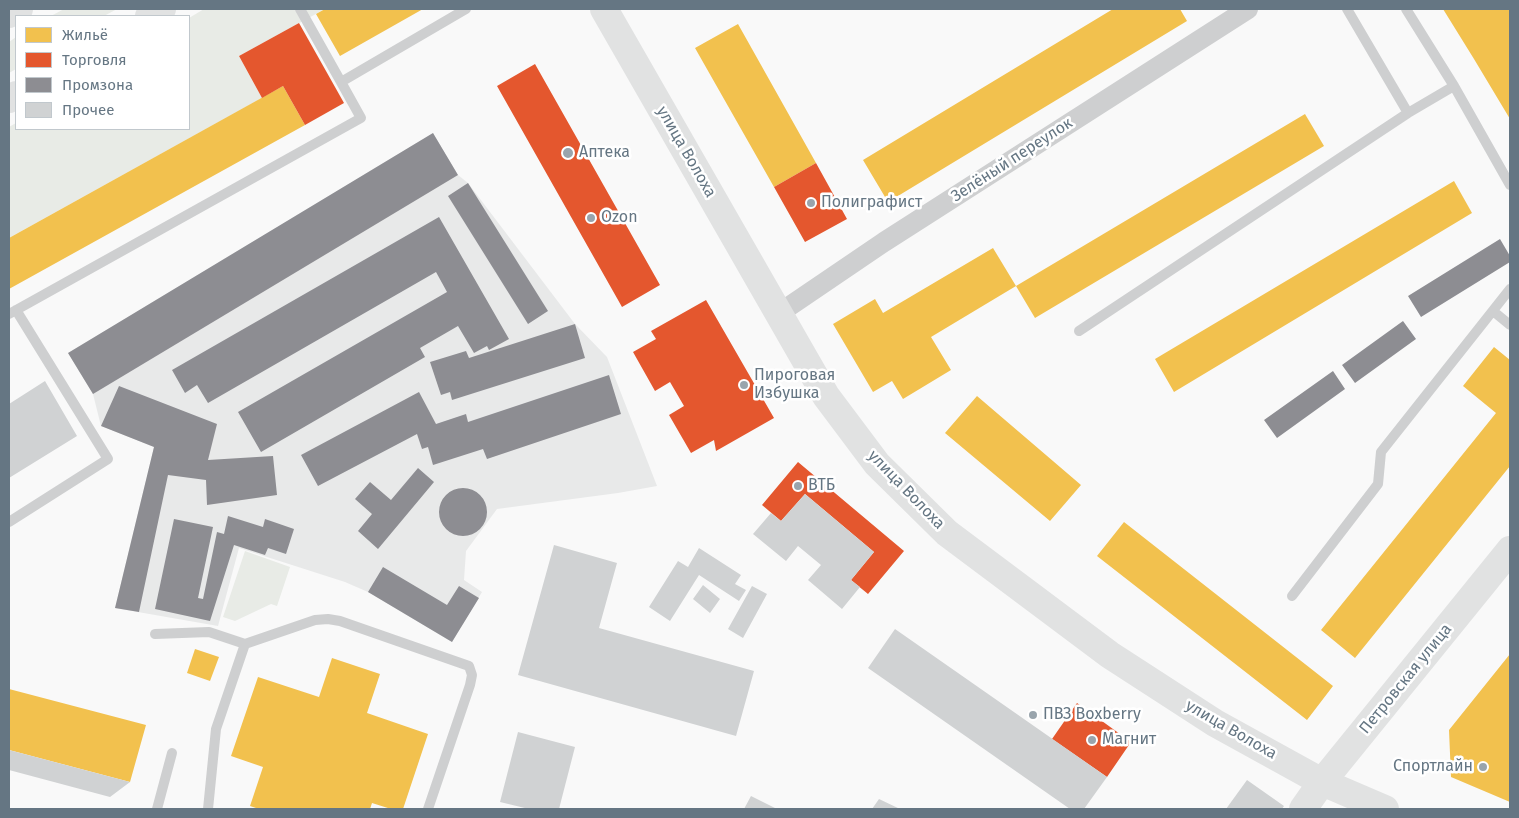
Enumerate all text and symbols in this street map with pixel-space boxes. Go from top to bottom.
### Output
legend [15,15,190,130]
text: Жильё [62,26,108,44]
text: Торговля [62,51,127,69]
text: Промзона [62,76,133,94]
text: Прочее [62,101,114,119]
street label: улица Волоха [652,103,720,201]
street label: Зелёный переулок [948,114,1076,206]
place label: Аптека [579,143,630,163]
marker: Аптека [561,146,575,160]
place label: Полиграфист [821,193,922,213]
marker: Полиграфист [805,197,817,209]
place label: Ozon [601,208,638,228]
marker: Ozon [585,212,597,224]
place label: Пироговая Избушка [754,366,835,404]
marker: Пироговая Избушка [738,379,750,391]
street label: улица Волоха [864,447,948,533]
place label: ВТБ [808,476,835,496]
marker: ВТБ [792,480,804,492]
street label: Петровская улица [1356,620,1456,738]
street label: улица Волоха [1182,696,1280,764]
place label: ПВЗ Boxberry [1043,705,1141,725]
marker: ПВЗ Boxberry [1027,709,1039,721]
place label: Магнит [1102,730,1156,750]
marker: Магнит [1086,734,1098,746]
place label: Спортлайн [1393,757,1473,777]
marker: Спортлайн [1477,761,1489,773]

